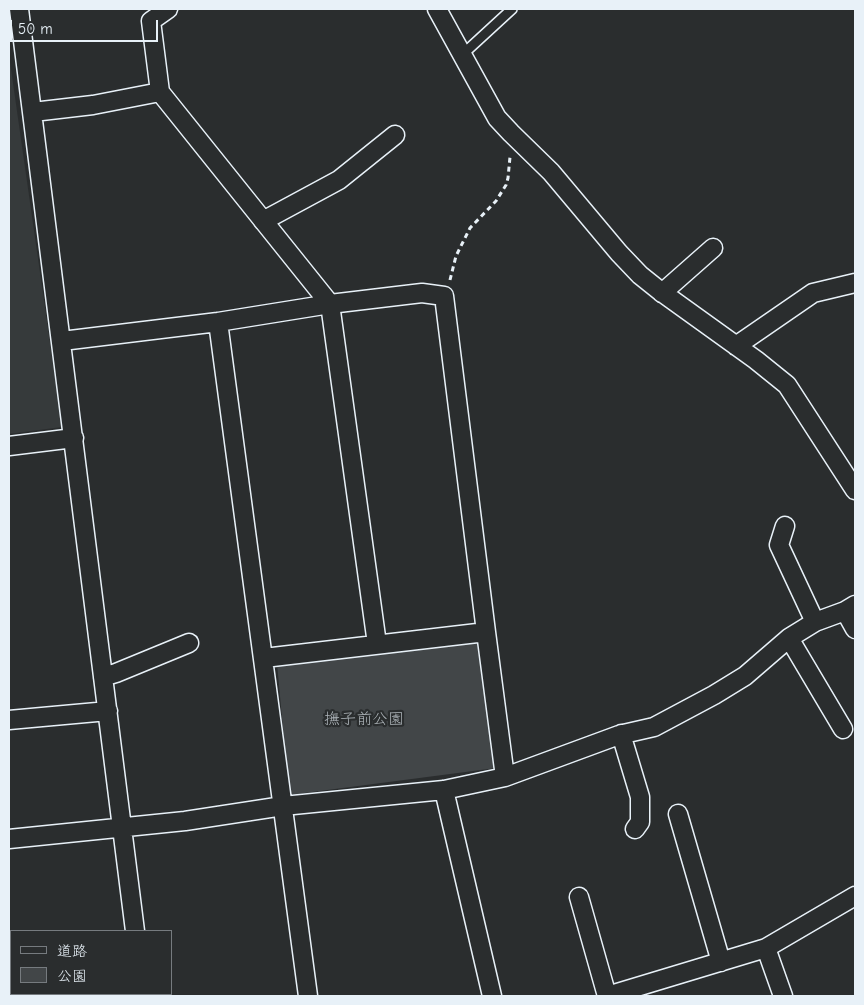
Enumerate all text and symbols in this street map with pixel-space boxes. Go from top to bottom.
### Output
scale bar [12,10,160,42]
text: 50 m [18,20,53,38]
park label: 撫子前公園 [324,709,404,729]
legend [10,930,172,995]
text: 道路 [57,942,87,960]
text: 公園 [57,967,87,985]

